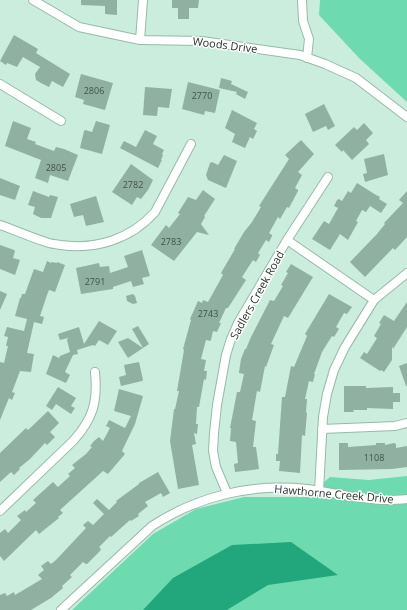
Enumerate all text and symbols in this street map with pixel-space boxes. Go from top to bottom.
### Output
street label: Woods Drive [192,33,258,56]
house number: 2806 [84,84,104,97]
house number: 2770 [192,89,212,102]
house number: 2805 [46,161,66,174]
house number: 2782 [123,178,143,191]
house number: 2783 [161,235,181,248]
street label: Sadlers Creek Road [226,248,287,342]
house number: 2791 [85,275,105,288]
house number: 2743 [198,307,218,320]
house number: 1108 [364,451,384,464]
street label: Hawthorne Creek Drive [274,481,394,506]

